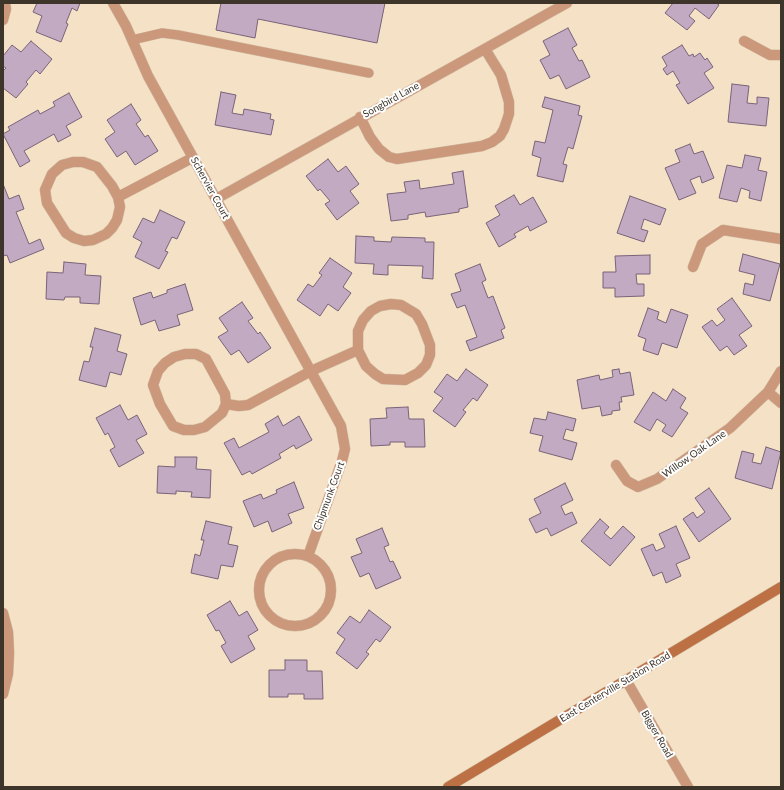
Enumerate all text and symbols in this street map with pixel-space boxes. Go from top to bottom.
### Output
street label: Songbird Lane [361,80,421,120]
street label: Schervier Court [188,155,232,221]
street label: Willow Oak Lane [660,428,728,480]
street label: Chipmunk Court [311,460,347,532]
street label: East Centerville Station Road [557,649,673,725]
street label: Bigger Road [639,708,675,760]

